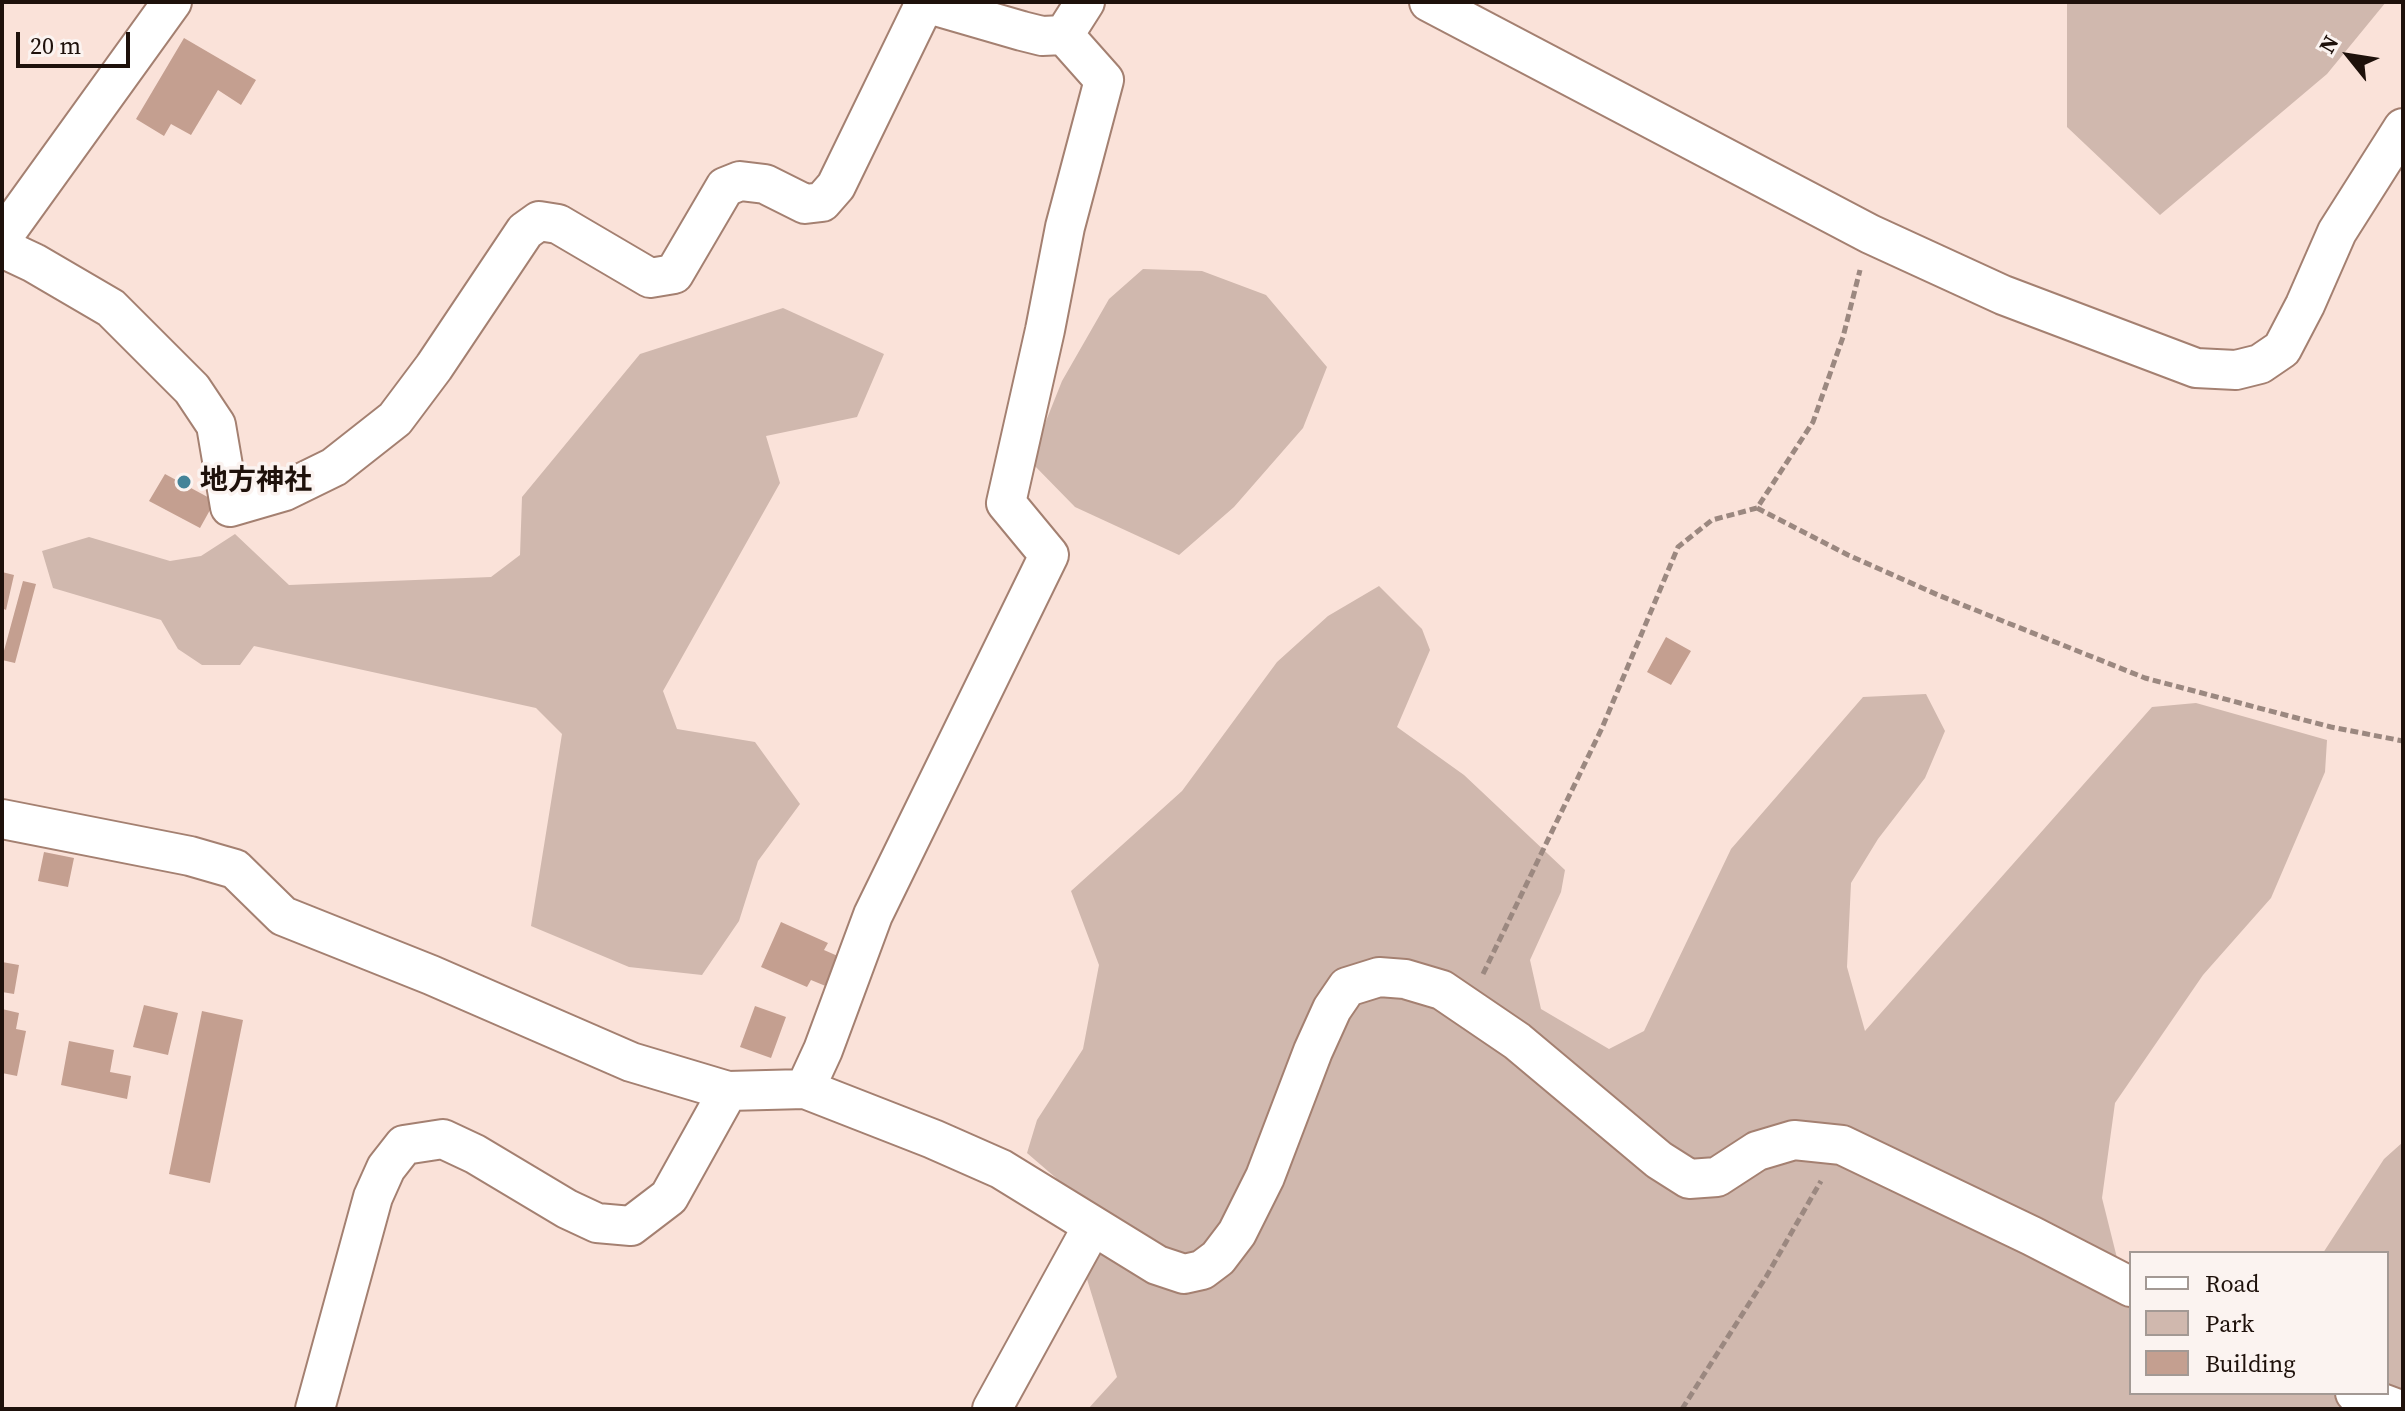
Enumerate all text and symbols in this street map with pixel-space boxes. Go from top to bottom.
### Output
scale bar [20,16,134,66]
north arrow [2309,16,2389,96]
text: 20 m [30,29,81,62]
text: N [2311,30,2345,58]
place label: 地方神社 [200,465,312,499]
marker: 地方神社 [175,473,193,491]
legend [2129,1251,2389,1395]
text: Road [2205,1267,2259,1300]
text: Park [2205,1307,2254,1340]
text: Building [2205,1347,2296,1380]

